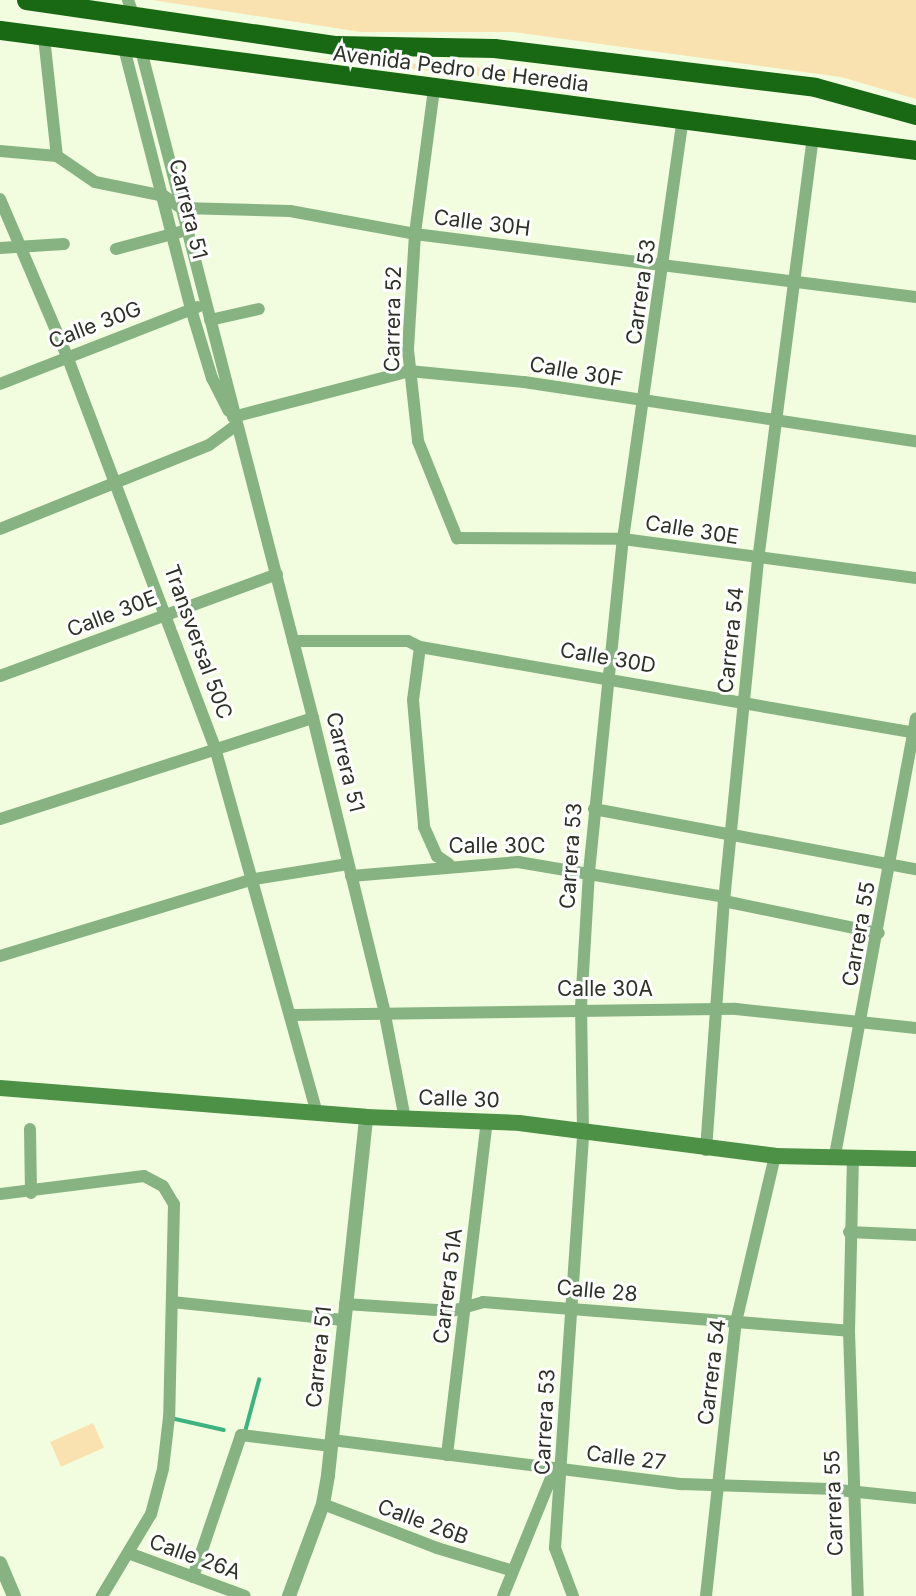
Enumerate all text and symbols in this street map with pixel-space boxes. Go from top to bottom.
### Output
street label: Avenida Pedro de Heredia [332,41,590,97]
street label: Carrera 51 [163,156,213,262]
street label: Calle 30H [432,205,532,241]
street label: Carrera 53 [621,238,661,346]
street label: Carrera 52 [379,266,407,372]
street label: Calle 30G [45,296,145,354]
street label: Calle 30F [527,351,625,393]
street label: Calle 30E [643,510,741,550]
street label: Transversal 50C [158,561,238,723]
street label: Calle 30E [63,585,161,643]
street label: Carrera 54 [713,585,749,695]
street label: Calle 30D [558,637,658,679]
street label: Carrera 51 [320,709,370,815]
street label: Carrera 53 [555,802,587,910]
street label: Calle 30C [448,833,546,859]
street label: Carrera 55 [837,879,881,989]
street label: Calle 30A [557,976,653,1002]
street label: Calle 30 [418,1085,500,1113]
street label: Carrera 51A [428,1227,468,1345]
street label: Calle 28 [555,1275,639,1307]
street label: Carrera 51 [301,1305,337,1409]
street label: Carrera 54 [693,1317,731,1427]
street label: Carrera 53 [530,1368,560,1476]
street label: Calle 27 [585,1441,667,1475]
street label: Carrera 55 [820,1449,848,1557]
street label: Calle 26B [374,1494,472,1550]
street label: Calle 26A [146,1529,244,1585]

